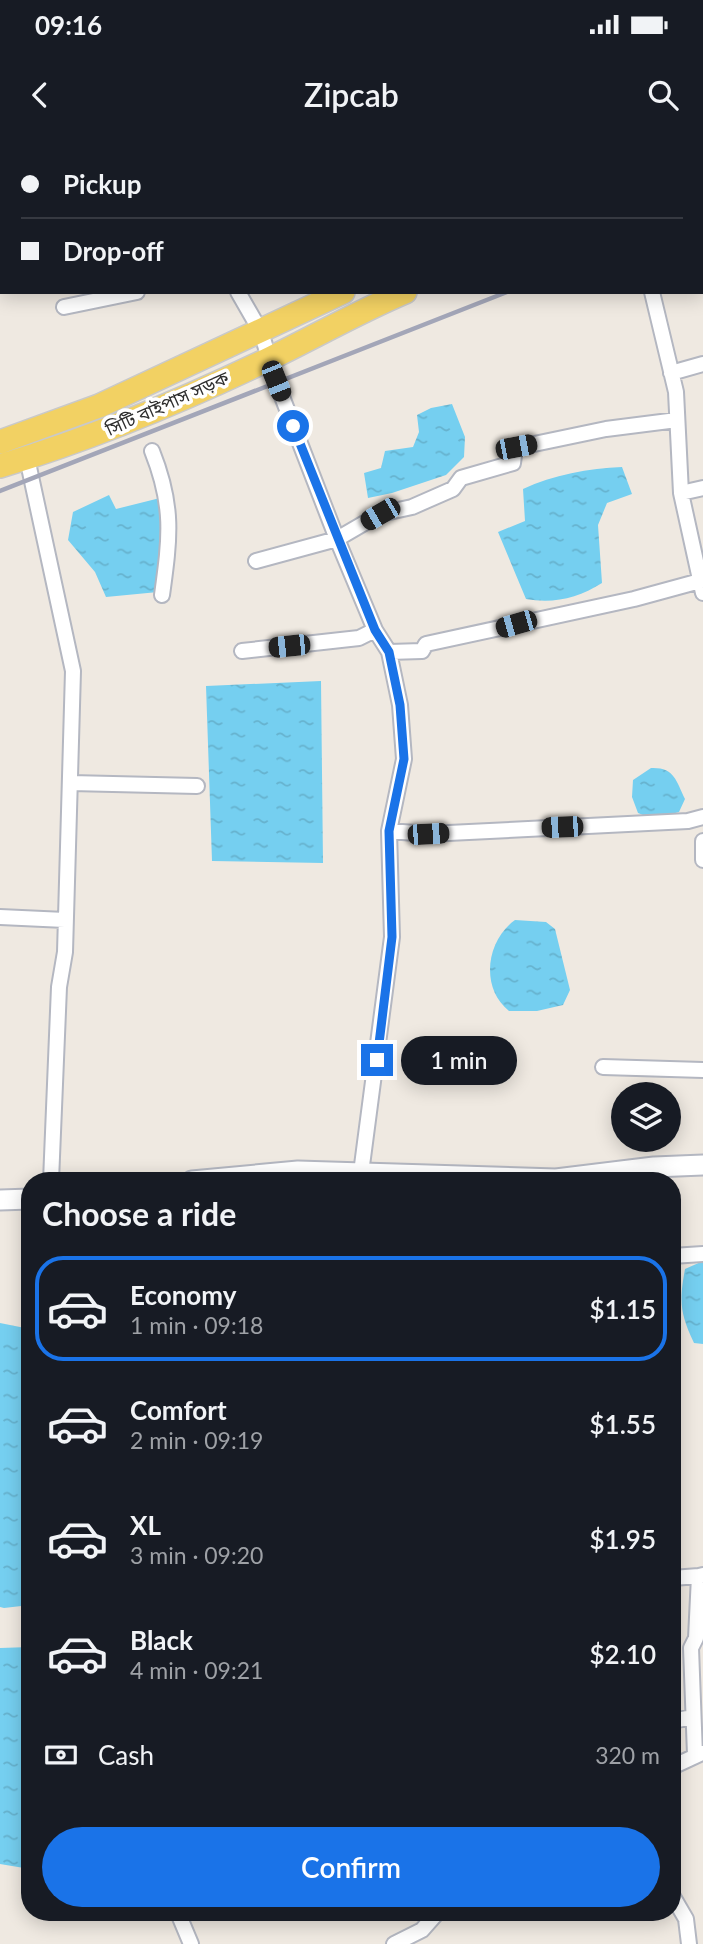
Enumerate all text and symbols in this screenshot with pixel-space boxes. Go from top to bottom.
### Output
text: 09:16 [35,9,102,41]
text: Zipcab [304,75,399,114]
icon: back [21,76,59,114]
icon: search [644,76,682,114]
text: Pickup [63,168,142,200]
text: Drop-off [63,235,164,267]
car [259,358,294,404]
street label: সিটি বাইপাস সড়ক [101,366,232,440]
route start [277,410,309,442]
car [494,433,539,461]
car [357,494,404,534]
car [493,608,540,640]
car [268,633,311,659]
car [541,816,584,838]
car [407,822,450,846]
callout: 1 min [402,1035,517,1084]
route end [361,1044,393,1076]
text: 1 min [431,1046,487,1074]
map controls [611,1082,681,1152]
button: layers [611,1082,681,1152]
text: Choose a ride [42,1194,236,1233]
icon: car [46,1277,109,1340]
text: Economy [130,1279,236,1311]
text: $1.15 [590,1293,656,1325]
text: 1 min · 09:18 [130,1311,263,1339]
icon: car [46,1392,109,1455]
text: Comfort [130,1394,227,1426]
text: $1.55 [590,1408,656,1440]
text: 2 min · 09:19 [130,1426,263,1454]
icon: car [46,1507,109,1570]
text: XL [130,1509,161,1541]
text: $1.95 [590,1523,656,1555]
text: 3 min · 09:20 [130,1541,263,1569]
icon: car [46,1622,109,1685]
text: Black [130,1624,193,1656]
text: $2.10 [590,1638,656,1670]
text: 4 min · 09:21 [130,1656,263,1684]
icon: cash [42,1736,80,1774]
text: Cash [98,1739,154,1771]
text: 320 m [595,1741,660,1769]
button: Confirm [42,1827,660,1907]

